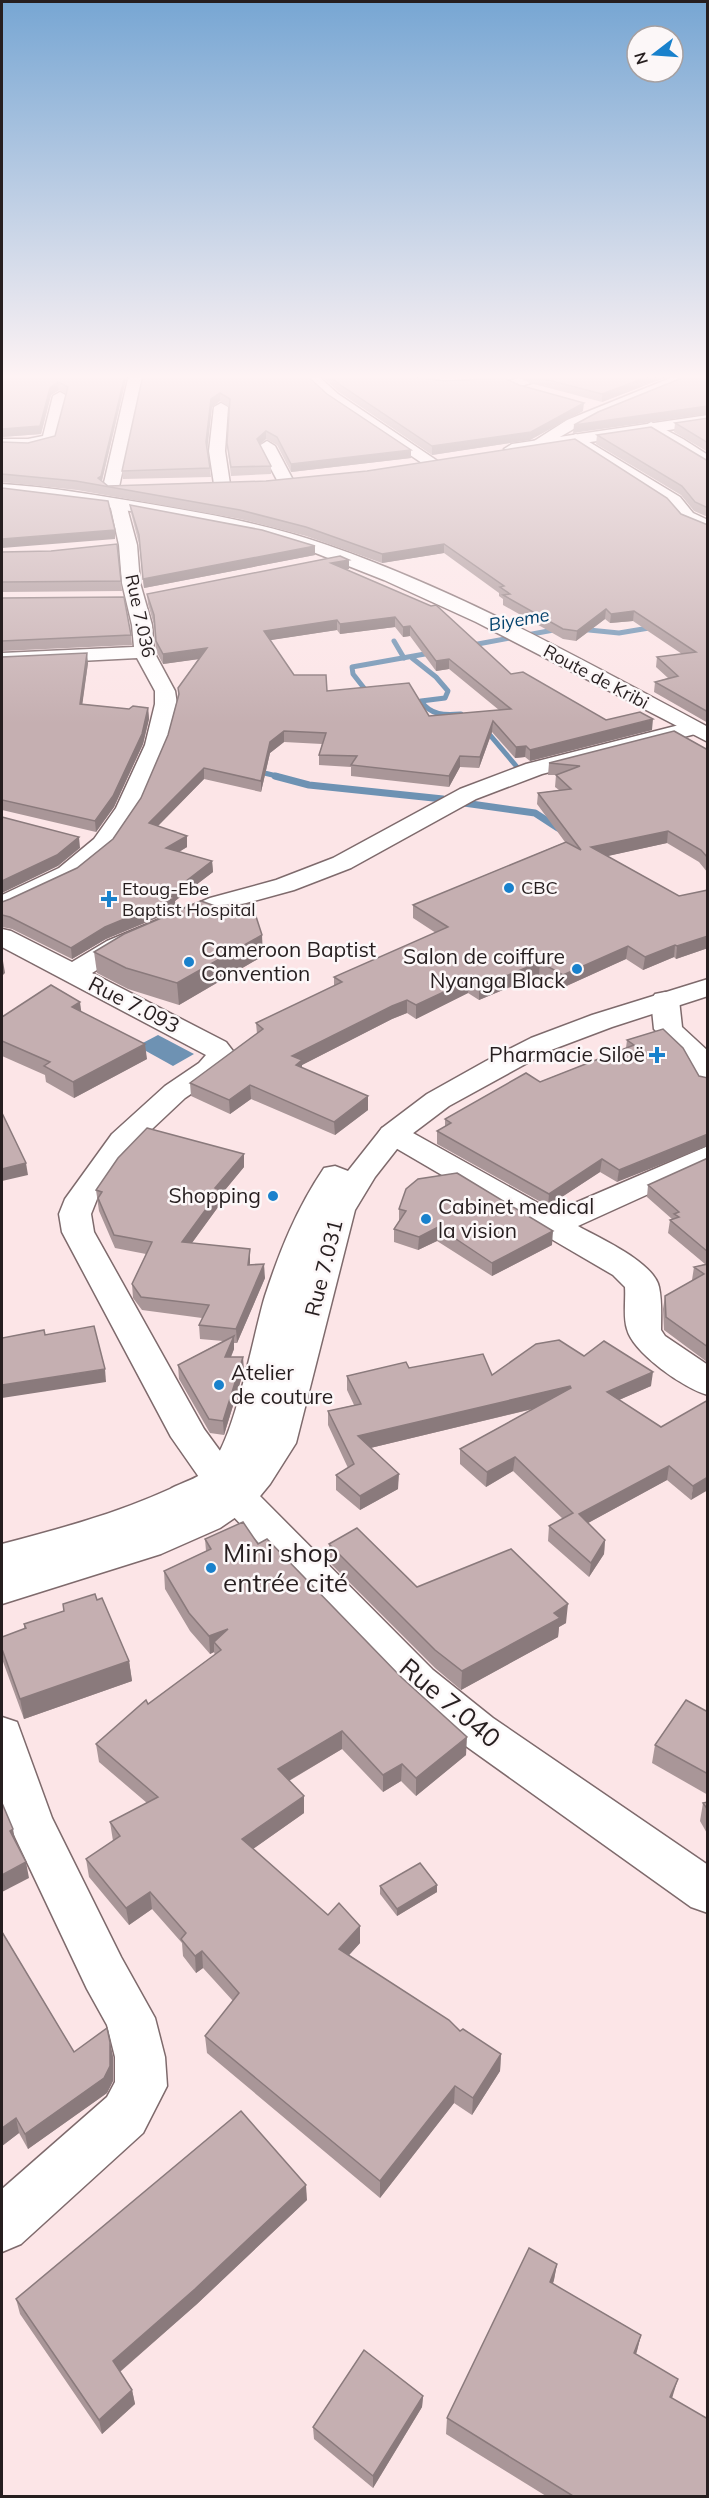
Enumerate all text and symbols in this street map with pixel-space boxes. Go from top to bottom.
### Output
north arrow [625,24,685,84]
text: N [629,50,652,67]
street label: Rue 7.036 [120,572,161,660]
water label: Biyeme [487,603,551,636]
street label: Route de Kribi [540,639,653,714]
place label: CBC [521,876,558,899]
place label: Etoug-Ebe Baptist Hospital [122,877,256,921]
marker: CBC [502,881,516,895]
marker: Etoug-Ebe Baptist Hospital [100,890,118,908]
place label: Cameroon Baptist Convention [201,936,376,986]
place label: Salon de coiffure Nyanga Black [403,943,565,993]
marker: Cameroon Baptist Convention [182,955,196,969]
marker: Salon de coiffure Nyanga Black [570,962,584,976]
street label: Rue 7.093 [85,970,184,1038]
place label: Pharmacie Siloë [489,1041,645,1067]
marker: Pharmacie Siloë [650,1048,664,1062]
place label: Shopping [168,1182,261,1208]
marker: Shopping [266,1189,280,1203]
place label: Cabinet medical la vision [438,1193,594,1243]
marker: Cabinet medical la vision [419,1212,433,1226]
street label: Rue 7.031 [298,1217,348,1319]
place label: Atelier de couture [231,1359,333,1409]
marker: Atelier de couture [212,1378,226,1392]
place label: Mini shop entrée cité [223,1536,348,1599]
marker: Mini shop entrée cité [204,1561,218,1575]
street label: Rue 7.040 [393,1651,508,1755]

